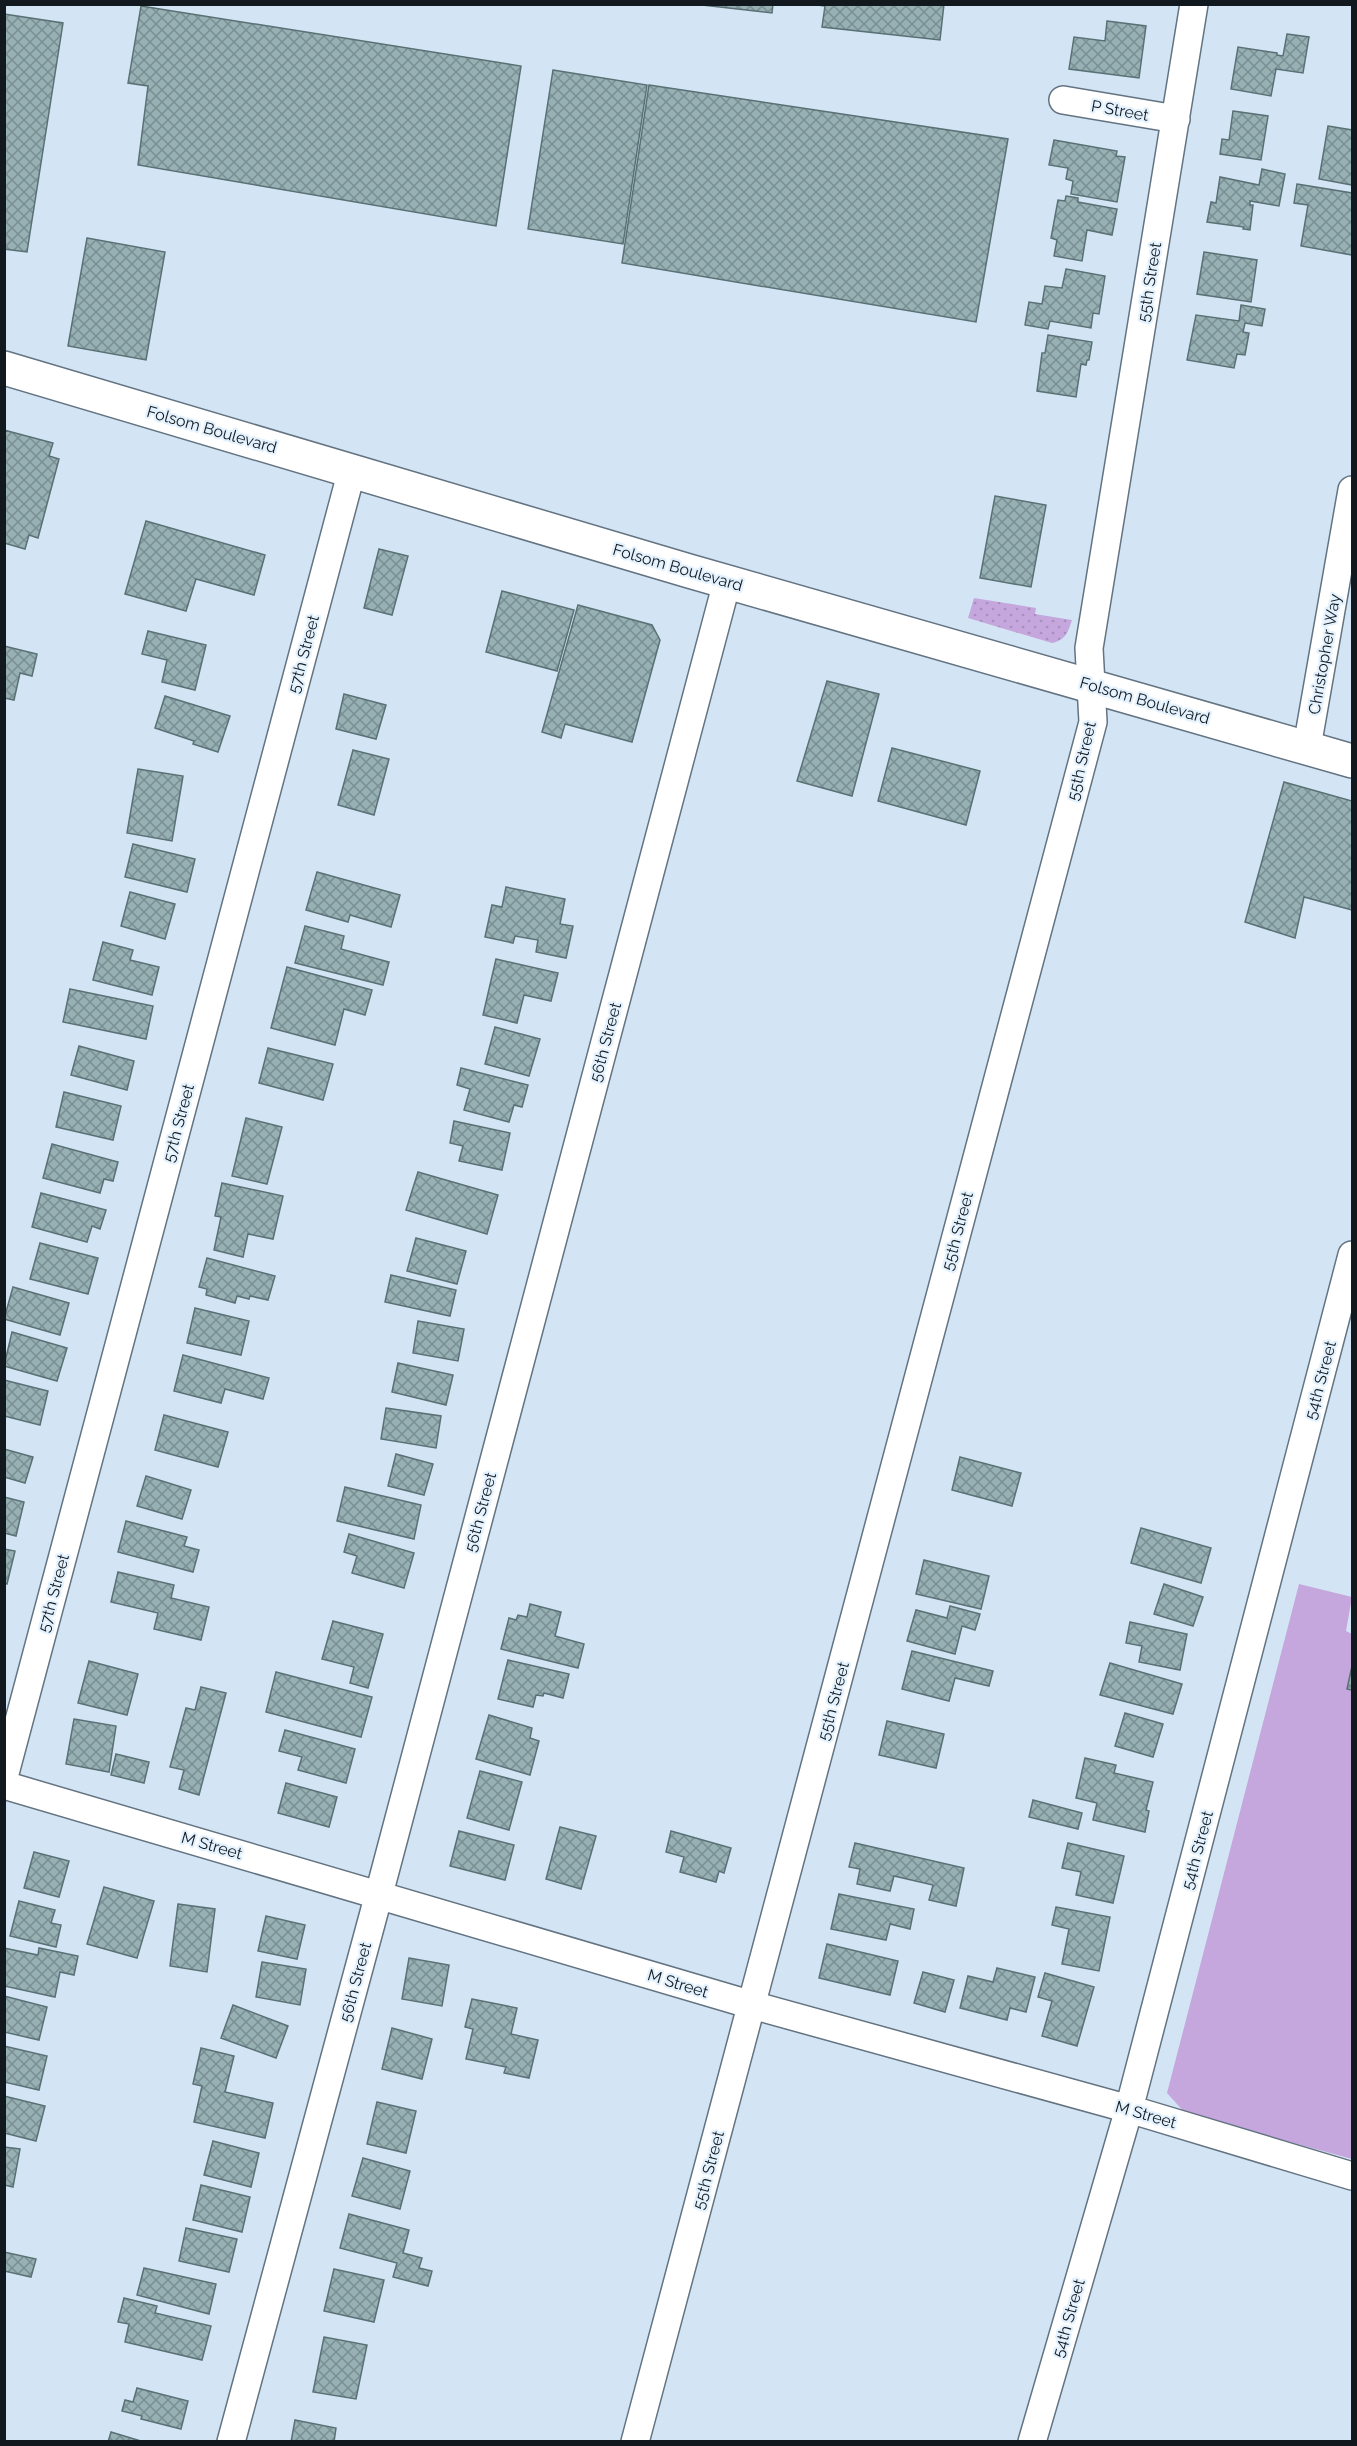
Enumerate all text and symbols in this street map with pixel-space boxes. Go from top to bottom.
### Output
street label: P Street [1090,96,1151,125]
street label: 55th Street [1134,240,1165,323]
street label: Folsom Boulevard [145,402,279,457]
street label: Folsom Boulevard [611,540,745,595]
street label: Christopher Way [1305,592,1345,716]
street label: 57th Street [284,612,323,695]
street label: Folsom Boulevard [1078,673,1212,728]
street label: 55th Street [1063,719,1100,803]
street label: 56th Street [586,1000,625,1084]
street label: 57th Street [159,1081,198,1164]
street label: 55th Street [938,1189,977,1273]
street label: 54th Street [1301,1338,1340,1422]
street label: 56th Street [461,1470,500,1554]
street label: 57th Street [34,1551,73,1634]
street label: 55th Street [814,1659,853,1743]
street label: 54th Street [1178,1808,1217,1892]
street label: M Street [179,1828,245,1863]
street label: 56th Street [336,1940,375,2024]
street label: M Street [645,1965,711,2002]
street label: M Street [1113,2097,1179,2132]
street label: 55th Street [689,2128,728,2212]
street label: 54th Street [1048,2276,1089,2359]

